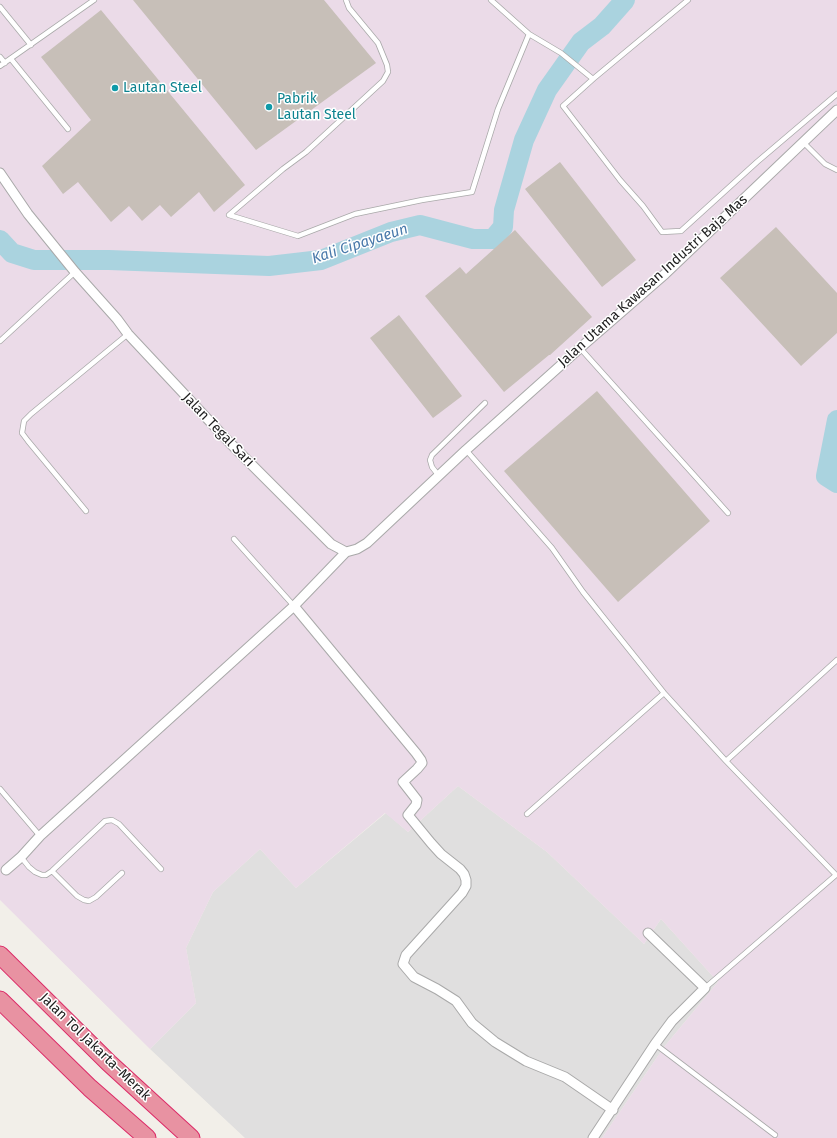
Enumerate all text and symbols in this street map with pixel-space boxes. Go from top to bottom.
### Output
place label: Lautan Steel [123,80,202,96]
marker: Lautan Steel [110,83,120,93]
place label: Pabrik Lautan Steel [277,91,356,124]
marker: Pabrik Lautan Steel [264,102,274,112]
street label: Jalan Utama Kawasan Industri Baja Mas [555,191,751,371]
water label: Kali Cipayaeun [310,220,410,268]
street label: Jalan Tegal Sari [179,390,257,470]
street label: Jalan Tol Jakarta–Merak [36,990,154,1104]

